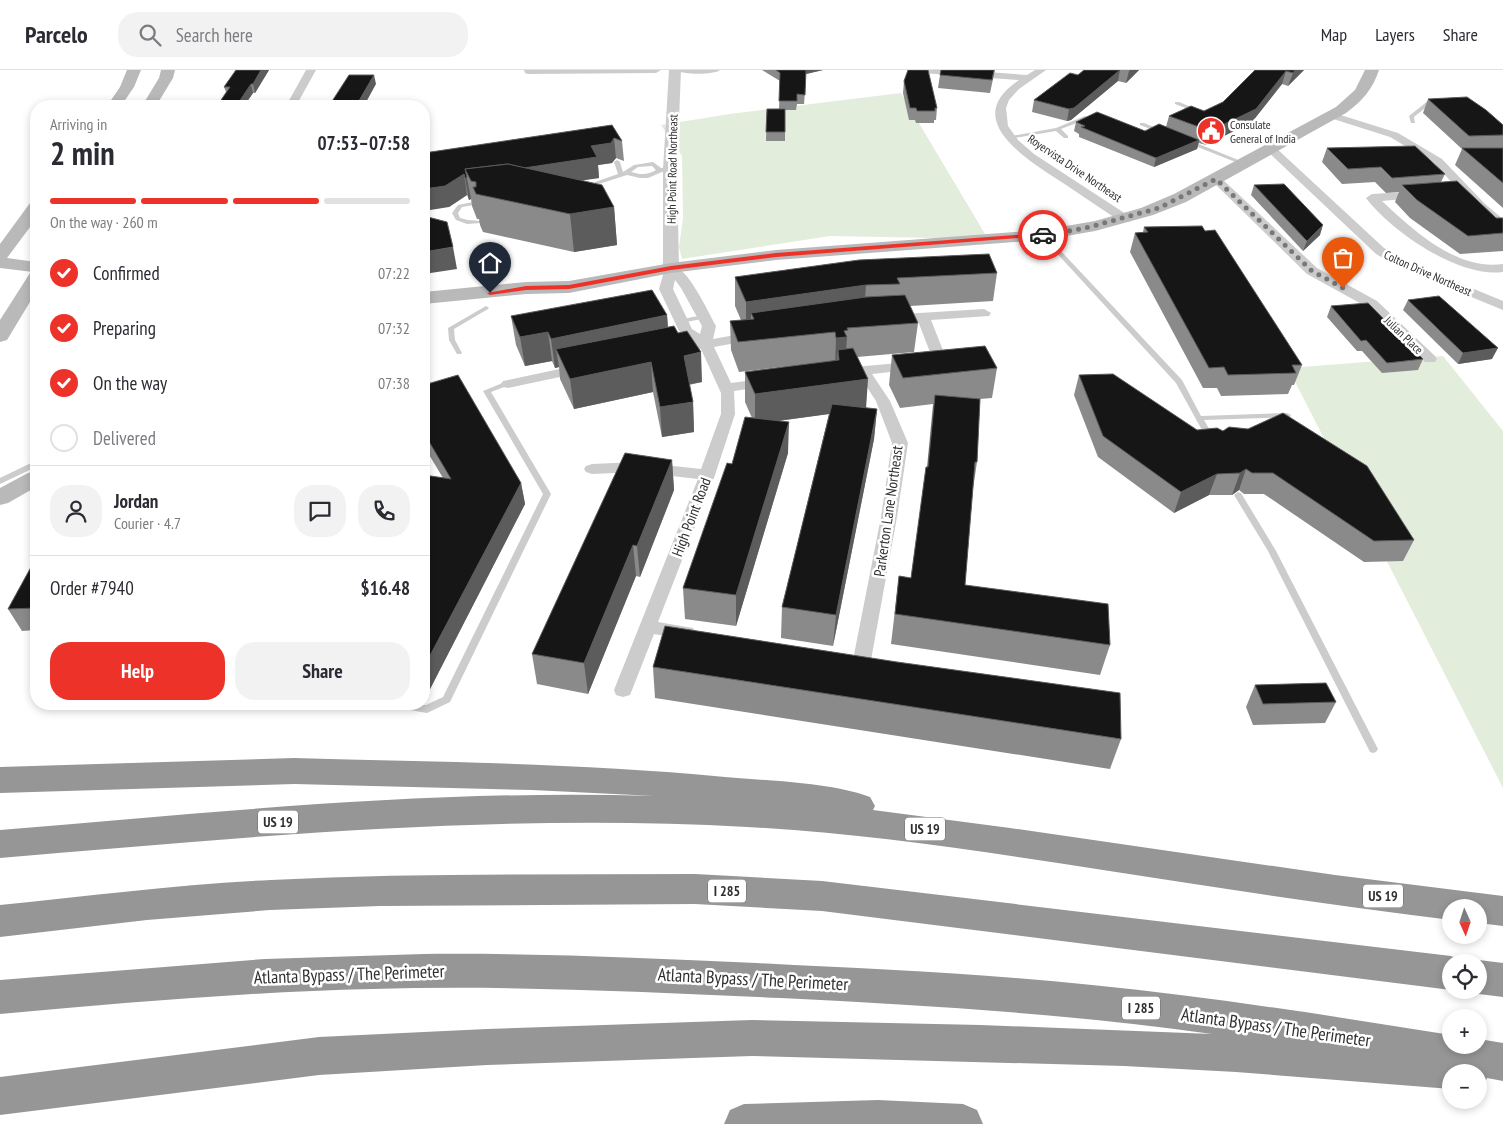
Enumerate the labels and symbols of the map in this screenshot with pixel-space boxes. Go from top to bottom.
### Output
street label: High Point Road Northeast [664,113,680,224]
public building icon: Consulate General of India [1196,116,1226,146]
place label: Consulate General of India [1230,117,1296,146]
street label: Royervista Drive Northeast [1025,131,1126,205]
courier [1018,210,1068,260]
pin [1322,237,1364,288]
pin [469,242,511,293]
street label: Colton Drive Northeast [1382,247,1475,299]
street label: Julian Place [1381,312,1427,357]
street label: Parkerton Lane Northeast [869,444,907,578]
street label: High Point Road [667,475,715,559]
road number: US 19 [258,810,298,834]
road number: US 19 [905,818,945,841]
road number: I 285 [708,879,746,902]
road number: US 19 [1363,884,1403,908]
north arrow [1442,899,1488,944]
street label: Atlanta Bypass / The Perimeter [253,959,445,989]
street label: Atlanta Bypass / The Perimeter [657,963,849,995]
road number: I 285 [1122,996,1160,1020]
street label: Atlanta Bypass / The Perimeter [1180,1002,1372,1052]

